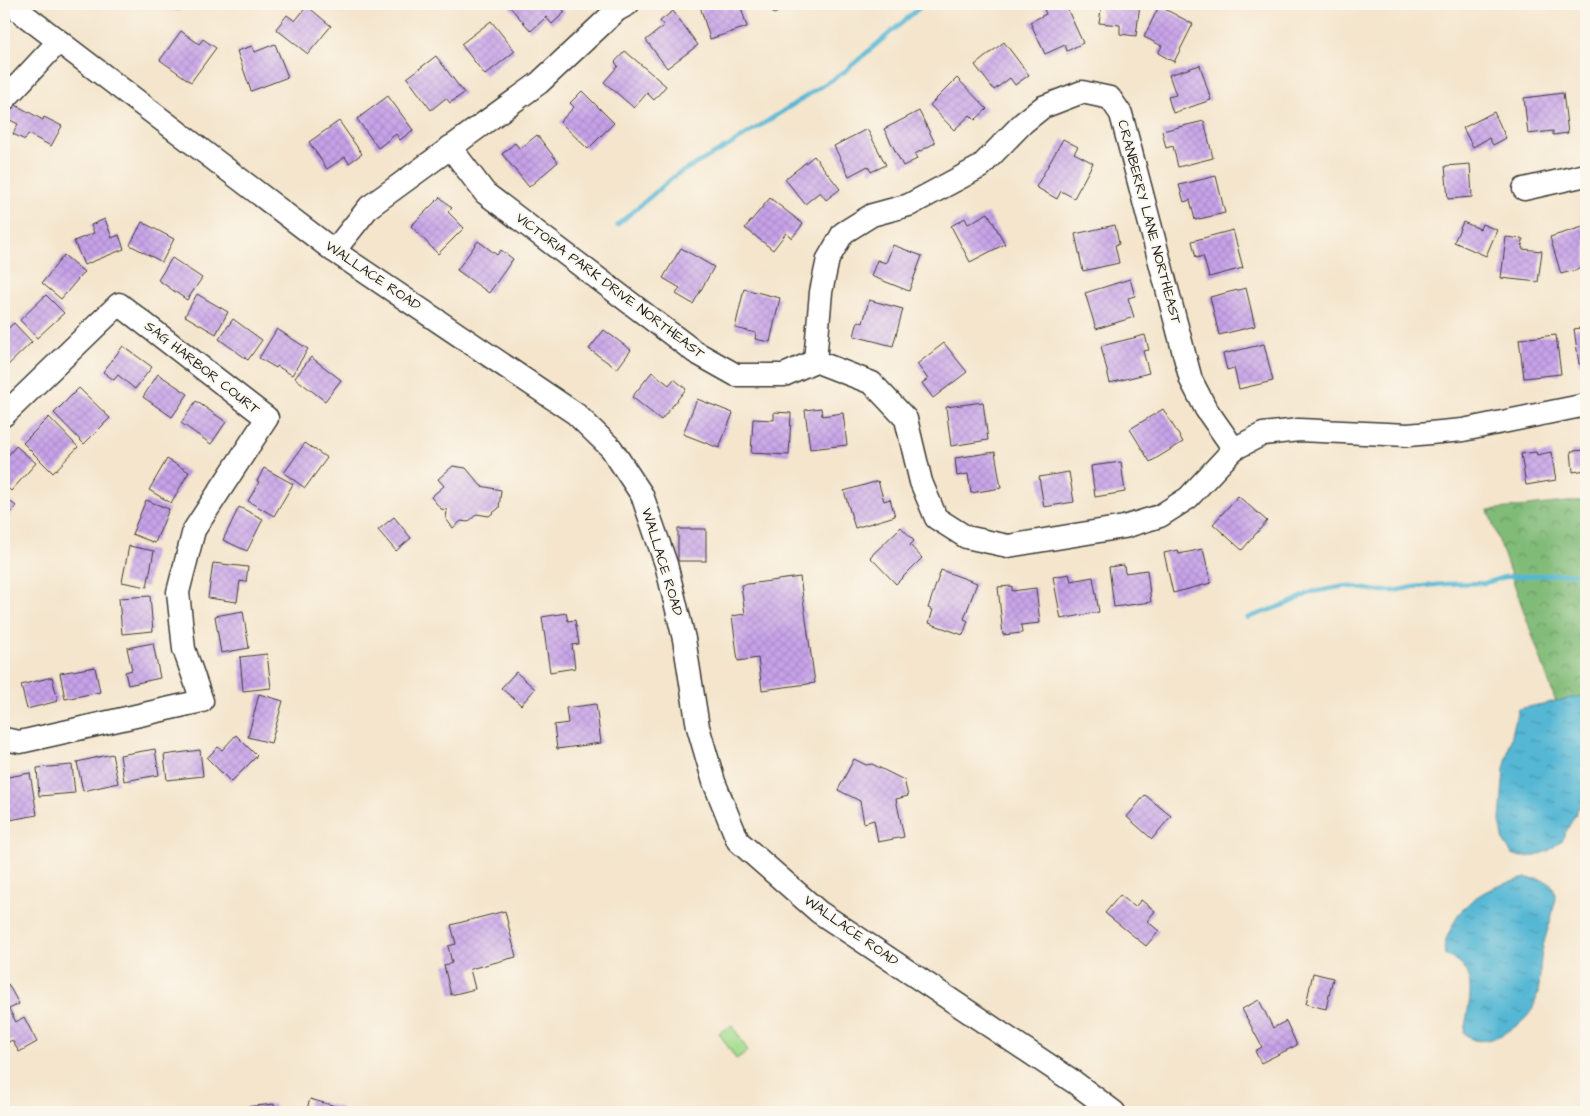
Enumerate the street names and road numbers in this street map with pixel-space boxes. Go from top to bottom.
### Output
street label: CRANBERRY LANE NORTHEAST [1112,118,1186,327]
street label: VICTORIA PARK DRIVE NORTHEAST [511,208,709,364]
street label: WALLACE ROAD [321,236,425,316]
street label: SAG HARBOR COURT [140,317,264,420]
street label: WALLACE ROAD [636,506,688,618]
street label: WALLACE ROAD [800,891,902,971]

